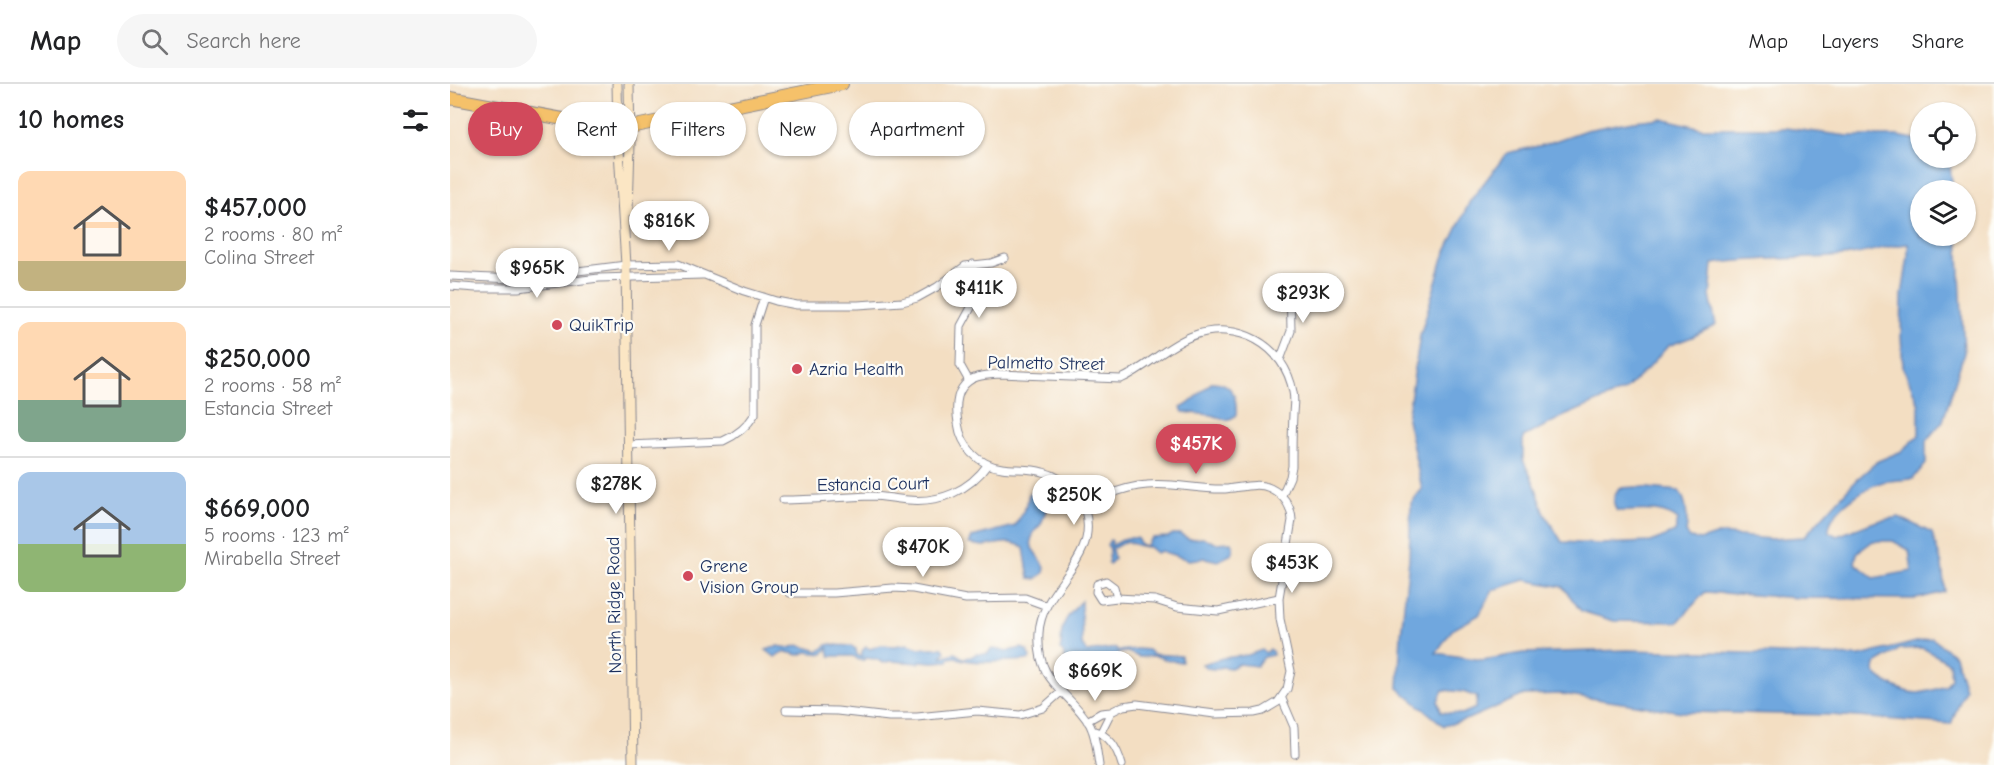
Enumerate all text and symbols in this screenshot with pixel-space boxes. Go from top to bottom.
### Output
search box [117,14,537,68]
text: Map [30,25,81,57]
icon: search [138,25,171,58]
text: Search here [186,28,301,54]
text: Map [1749,29,1788,53]
text: Layers [1821,29,1879,53]
text: Share [1912,29,1964,53]
chip: Buy [468,102,543,156]
chip: Rent [555,102,638,156]
chip: Filters [650,102,746,156]
chip: New [758,102,837,156]
chip: Apartment [849,102,985,156]
map controls [1910,102,1976,246]
button: locate [1910,102,1976,168]
icon: filters [399,104,432,137]
text: 10 homes [18,105,124,135]
button: layers [1910,180,1976,246]
text: $457,000 [204,193,307,223]
icon: home [66,195,138,267]
pin: $816K [627,201,711,252]
text: $816K [643,209,695,232]
text: 2 rooms · 80 m² [204,223,342,246]
text: Colina Street [204,246,314,269]
pin: $965K [495,248,579,299]
text: $965K [510,256,564,279]
pin: $411K [937,268,1021,319]
pin: $293K [1261,273,1345,324]
text: $411K [955,276,1003,299]
text: $293K [1276,281,1330,304]
place label: QuikTrip [569,315,634,336]
marker: QuikTrip [550,318,564,332]
text: $250,000 [204,344,311,374]
icon: home [66,346,138,418]
street label: Palmetto Street [987,352,1105,375]
place label: Azria Health [809,359,904,380]
marker: Azria Health [790,362,804,376]
text: 2 rooms · 58 m² [204,374,341,397]
text: Estancia Street [204,397,332,420]
pin: $457K [1154,424,1238,475]
text: $457K [1170,432,1222,455]
pin: $278K [574,464,658,515]
text: $278K [590,472,642,495]
street label: Estancia Court [817,473,930,496]
pin: $250K [1032,475,1116,526]
text: $250K [1046,483,1102,506]
text: $669,000 [204,494,310,524]
icon: home [66,496,138,568]
text: 5 rooms · 123 m² [204,524,349,547]
pin: $470K [881,527,965,578]
text: $470K [896,535,950,558]
street label: North Ridge Road [603,536,626,674]
pin: $453K [1250,543,1334,594]
text: Mirabella Street [204,547,340,570]
text: $453K [1265,551,1319,574]
place label: Grene Vision Group [700,556,799,598]
marker: Grene Vision Group [681,569,695,583]
pin: $669K [1053,651,1137,702]
text: $669K [1068,659,1122,682]

